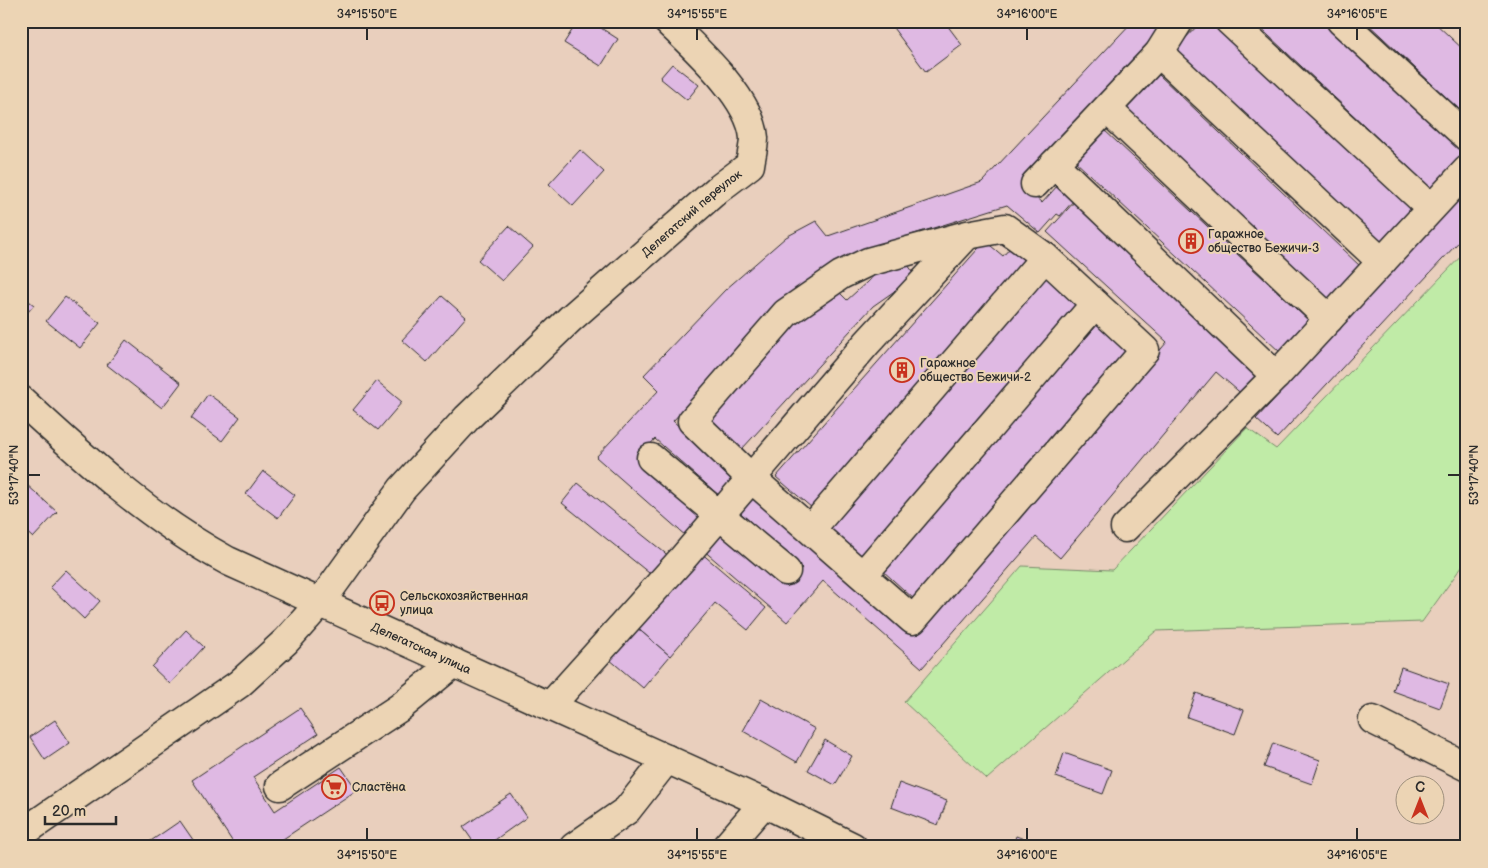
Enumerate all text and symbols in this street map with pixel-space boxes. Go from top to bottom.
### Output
text: 34°15'50"E [337,7,397,22]
text: 34°15'55"E [667,7,727,22]
text: 34°16'00"E [997,7,1058,22]
text: 34°16'05"E [1327,7,1387,22]
street label: Делегатский переулок [639,166,745,260]
place label: Гаражное общество Бежичи-3 [1208,227,1319,256]
building icon: Гаражное общество Бежичи-3 [1178,228,1204,254]
place label: Гаражное общество Бежичи-2 [920,356,1031,385]
building icon: Гаражное общество Бежичи-2 [889,357,915,383]
text: 53°17'40"N [7,445,22,505]
text: 53°17'40"N [1467,445,1482,505]
place label: Сельскохозяйственная улица [400,589,529,618]
bus stop icon: Сельскохозяйственная улица [369,590,395,616]
street label: Делегатская улица [369,619,474,677]
supermarket icon: Сластёна [321,774,347,800]
north arrow [1396,776,1446,826]
text: С [1415,779,1425,796]
place label: Сластёна [352,780,406,795]
scale bar [45,793,116,825]
text: 20 m [52,802,86,821]
text: 34°15'50"E [337,848,397,863]
text: 34°15'55"E [667,848,727,863]
text: 34°16'00"E [997,848,1058,863]
text: 34°16'05"E [1327,848,1387,863]

